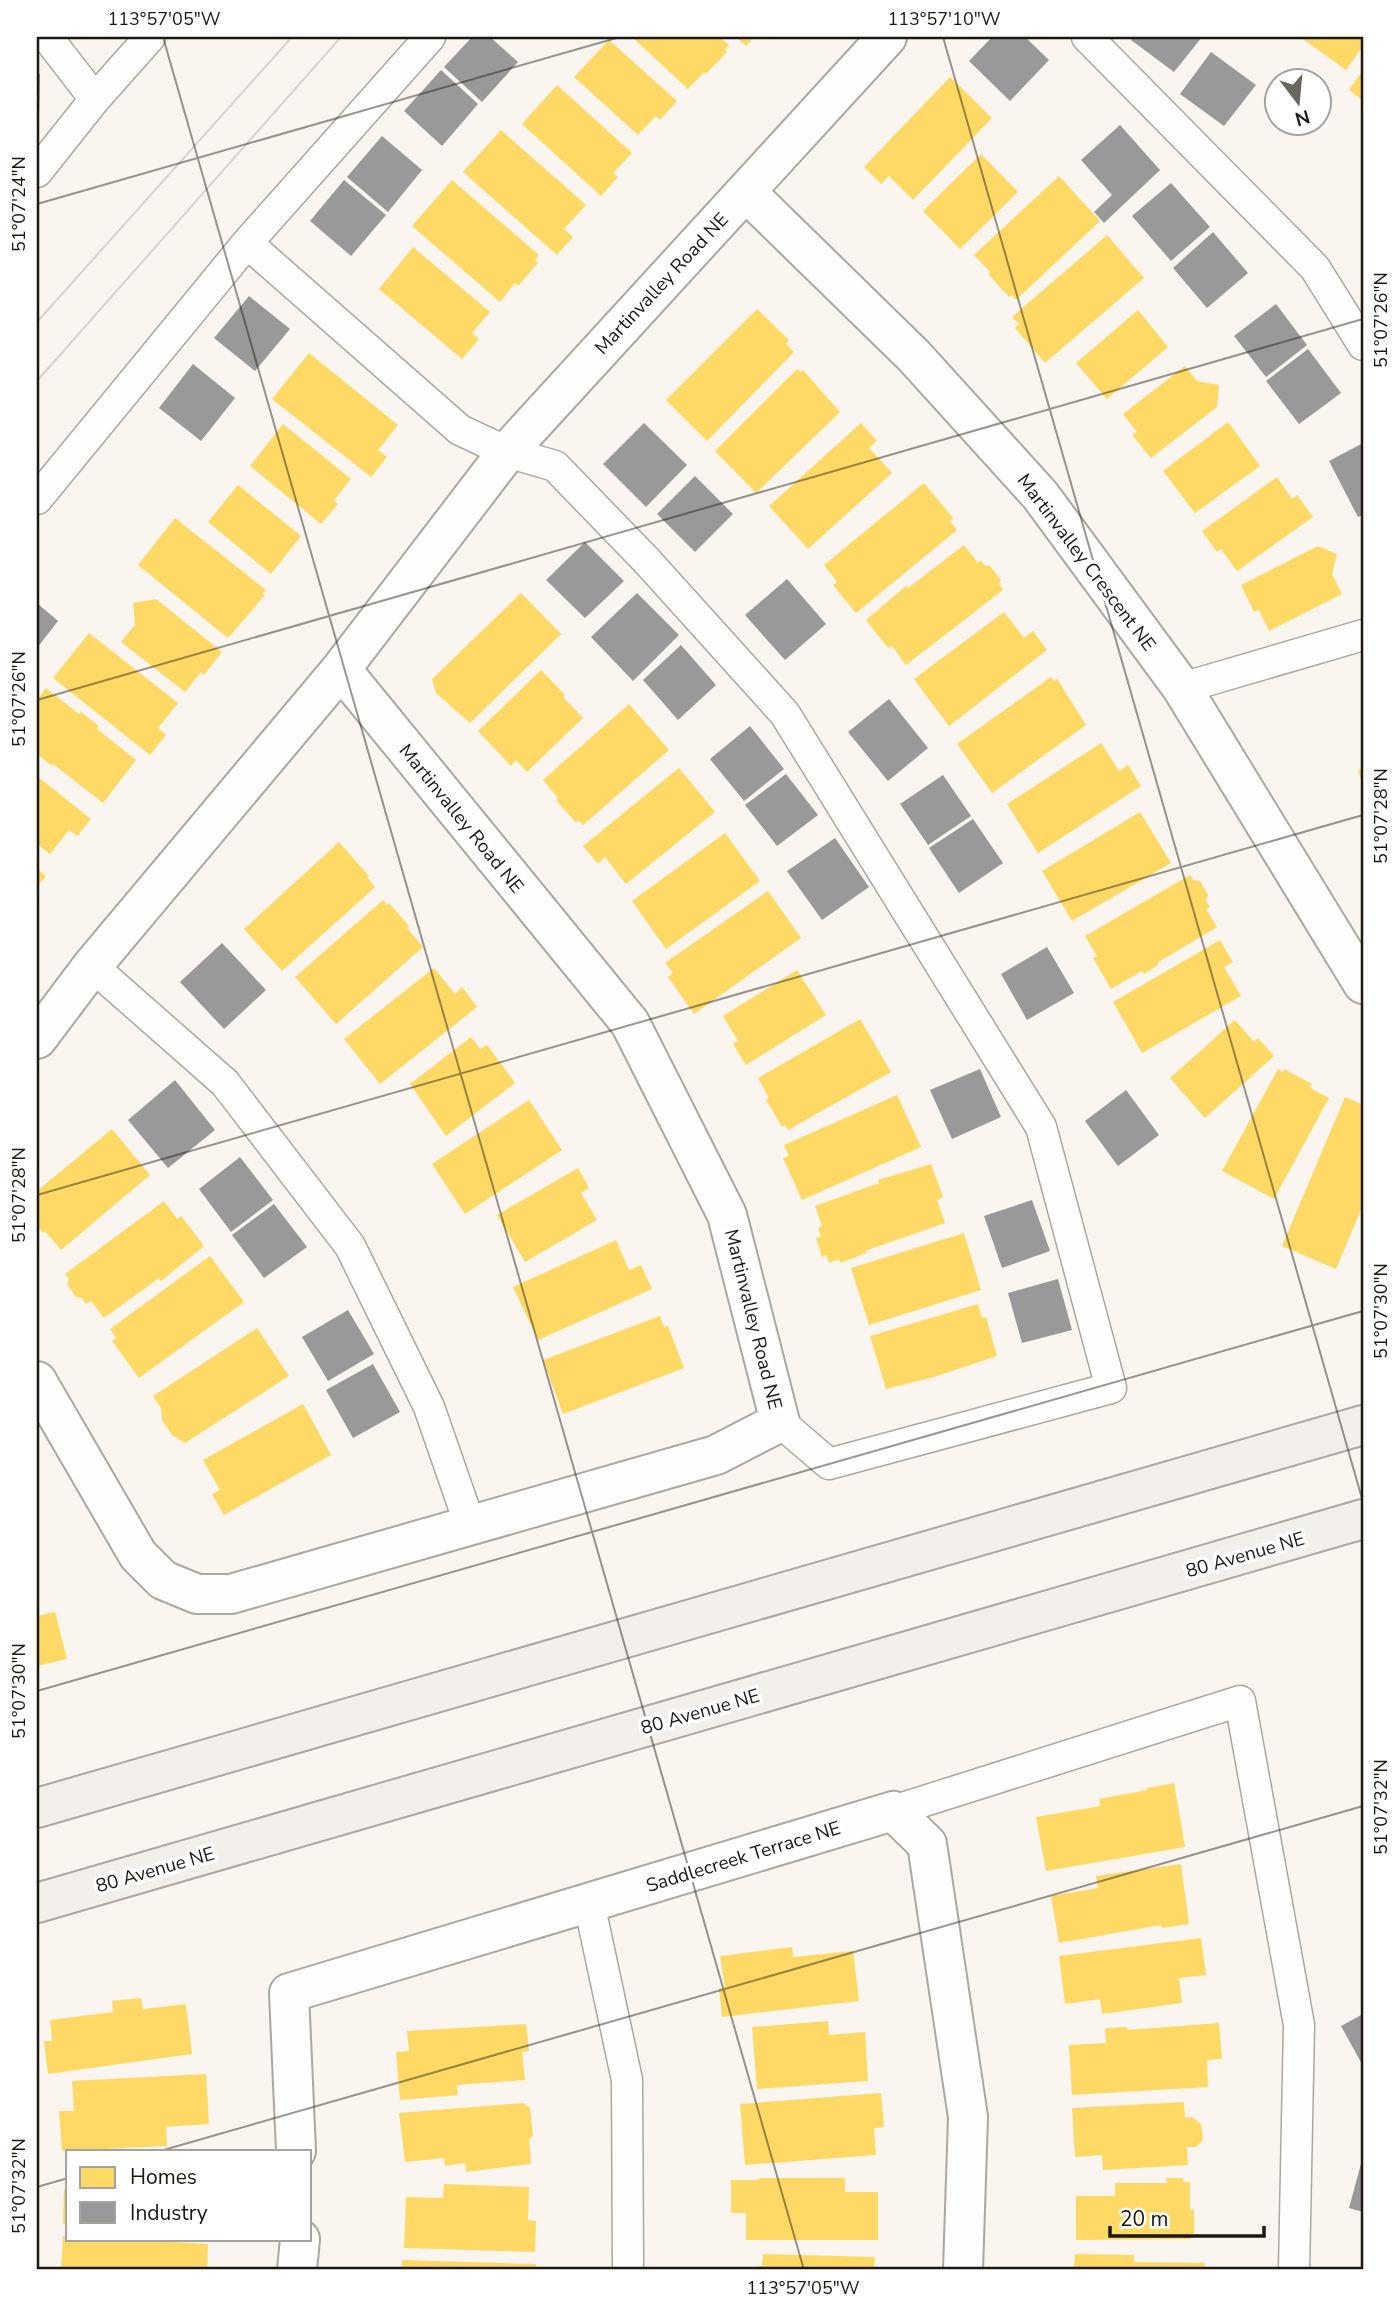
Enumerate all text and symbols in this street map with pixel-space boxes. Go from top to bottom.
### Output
text: 113°57'05"W [107,7,221,31]
text: 113°57'10"W [887,7,1001,31]
north arrow [1264,66,1334,136]
text: N [1292,103,1313,132]
text: 51°07'24"N [7,156,31,252]
street label: Martinvalley Road NE [589,207,734,360]
text: 51°07'26"N [1369,272,1393,368]
street label: Martinvalley Crescent NE [1011,469,1161,657]
text: 51°07'26"N [7,651,31,747]
street label: Martinvalley Road NE [393,739,530,899]
text: 51°07'28"N [1369,768,1393,864]
text: 51°07'28"N [7,1147,31,1243]
street label: Martinvalley Road NE [718,1226,788,1412]
text: 51°07'30"N [1369,1263,1393,1359]
street label: 80 Avenue NE [1183,1526,1308,1584]
text: 51°07'30"N [7,1643,31,1739]
street label: 80 Avenue NE [638,1683,763,1741]
text: 51°07'32"N [1369,1759,1393,1855]
street label: Saddlecreek Terrace NE [643,1815,844,1899]
street label: 80 Avenue NE [93,1841,218,1899]
text: 51°07'32"N [7,2138,31,2234]
legend [66,2150,312,2240]
text: Homes [130,2163,197,2191]
scale bar [1110,2195,1264,2239]
text: Industry [130,2199,208,2227]
text: 20 m [1120,2205,1169,2233]
text: 113°57'05"W [746,2276,860,2300]

